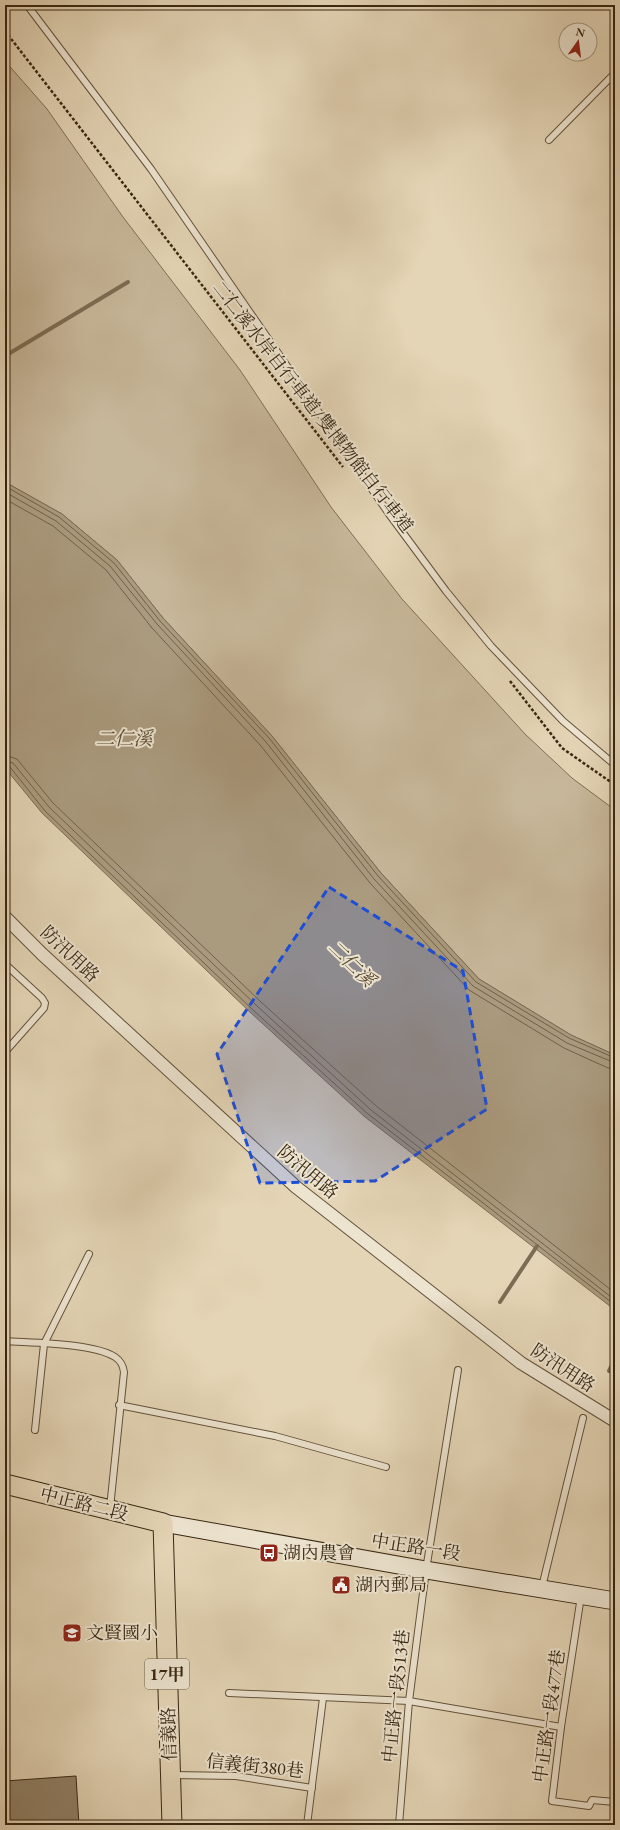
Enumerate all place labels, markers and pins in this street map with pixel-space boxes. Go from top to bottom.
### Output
place label: 湖內農會 [283,1541,355,1564]
bus stop icon: 湖內農會 [258,1542,280,1564]
place label: 湖內郵局 [355,1573,427,1596]
public building icon: 湖內郵局 [330,1574,352,1596]
place label: 文賢國小 [86,1621,158,1644]
school or university icon: 文賢國小 [61,1622,83,1644]

